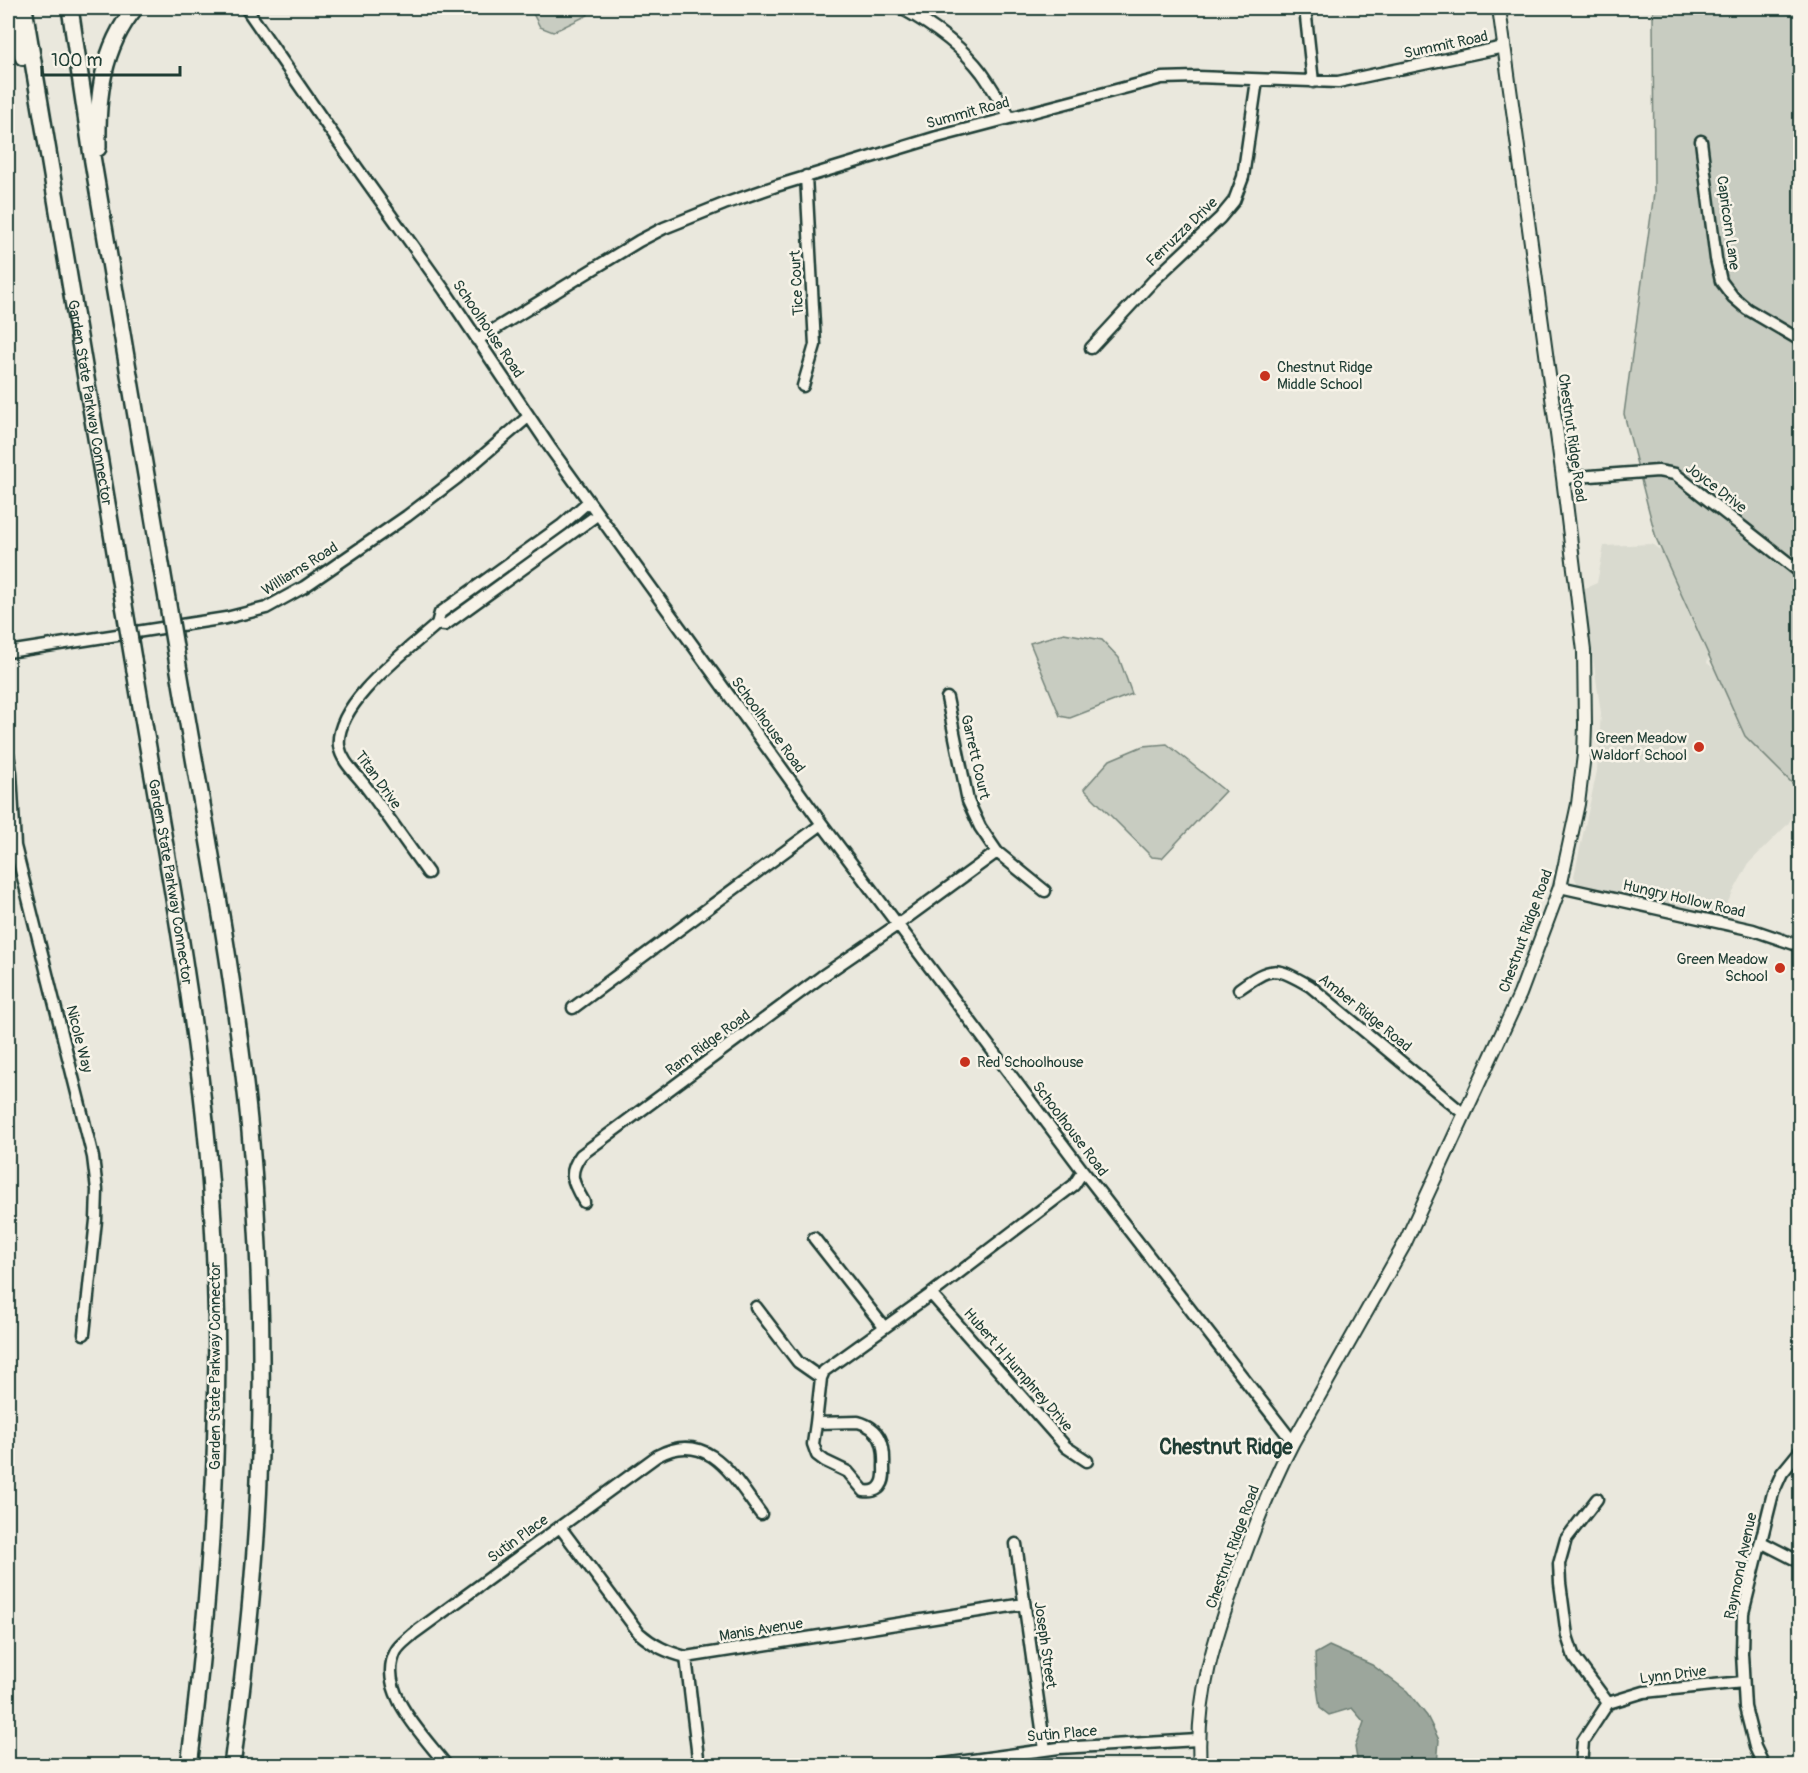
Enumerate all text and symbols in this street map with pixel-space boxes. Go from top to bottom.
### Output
street label: Summit Road [1402,27,1490,63]
scale bar [42,39,180,77]
text: 100 m [51,49,103,72]
street label: Summit Road [924,93,1012,133]
street label: Capricorn Lane [1712,175,1744,272]
street label: Ferruzza Drive [1142,193,1222,271]
street label: Tice Court [786,249,808,316]
street label: Schoolhouse Road [448,276,528,382]
street label: Garden State Parkway Connector [64,298,117,507]
place label: Chestnut Ridge Middle School [1277,358,1373,394]
marker: Chestnut Ridge Middle School [1258,369,1272,383]
street label: Chestnut Ridge Road [1554,372,1590,504]
street label: Joyce Drive [1682,459,1751,518]
street label: Williams Road [258,538,342,600]
street label: Schoolhouse Road [727,673,809,777]
street label: Garrett Court [956,713,994,802]
place label: Green Meadow Waldorf School [1591,729,1687,765]
marker: Green Meadow Waldorf School [1692,740,1706,754]
street label: Titan Drive [351,747,406,813]
street label: Garden State Parkway Connector [144,778,197,987]
street label: Chestnut Ridge Road [1495,867,1557,995]
street label: Hungry Hollow Road [1621,876,1747,922]
place label: Green Meadow School [1677,950,1768,986]
marker: Green Meadow School [1773,961,1787,975]
street label: Amber Ridge Road [1315,970,1415,1056]
street label: Nicole Way [61,1003,97,1075]
street label: Ram Ridge Road [662,1006,754,1080]
place label: Red Schoolhouse [977,1053,1084,1072]
marker: Red Schoolhouse [958,1055,972,1069]
street label: Schoolhouse Road [1028,1078,1112,1180]
street label: Garden State Parkway Connector [206,1261,225,1470]
street label: Hubert H Humphrey Drive [959,1304,1077,1436]
district label: Chestnut Ridge [1159,1434,1293,1461]
street label: Chestnut Ridge Road [1202,1483,1264,1611]
street label: Sutin Place [484,1510,553,1567]
street label: Raymond Avenue [1720,1510,1762,1621]
street label: Joseph Street [1030,1600,1061,1691]
street label: Manis Avenue [718,1614,805,1646]
street label: Lynn Drive [1639,1661,1708,1689]
street label: Sutin Place [1026,1721,1099,1747]

